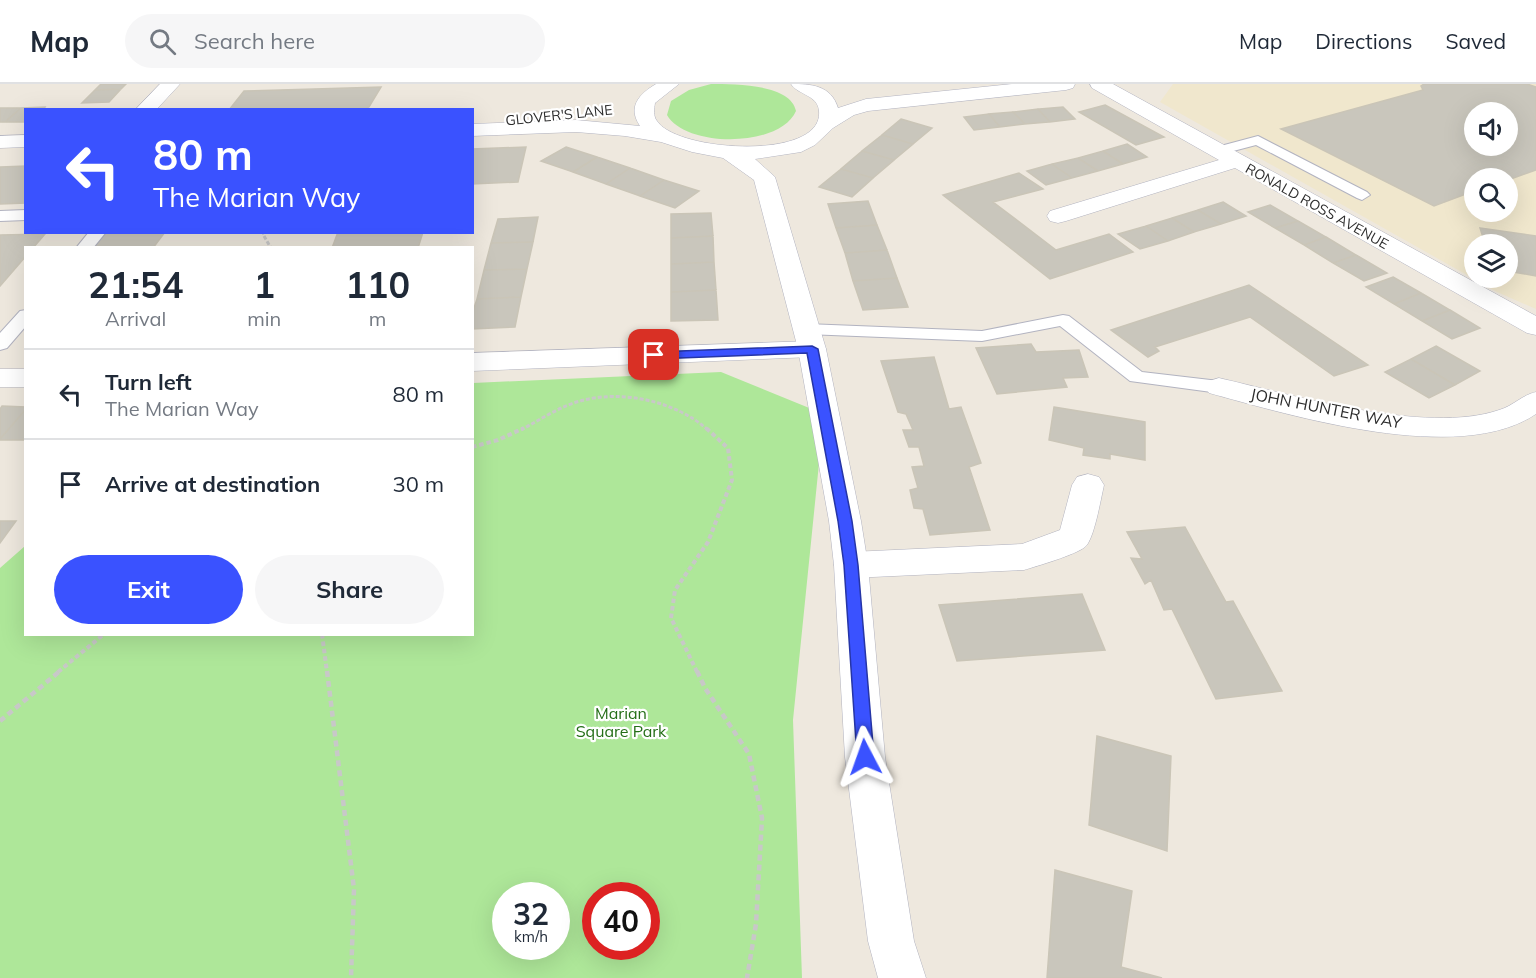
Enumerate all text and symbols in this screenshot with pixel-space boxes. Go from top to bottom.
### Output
search box [125,14,545,68]
text: Map [30,24,89,59]
icon: search [146,25,179,58]
text: Search here [194,27,315,55]
text: Map [1239,28,1282,54]
text: Directions [1315,28,1412,54]
text: Saved [1445,28,1506,54]
street label: GLOVER'S LANE [505,100,613,130]
map controls [1464,102,1518,288]
button: sound [1464,102,1518,156]
text: 80 m [153,128,253,181]
icon: left [54,132,132,210]
street label: RONALD ROSS AVENUE [1242,159,1392,253]
button: search [1464,168,1518,222]
text: The Marian Way [153,180,360,214]
button: layers [1464,234,1518,288]
text: 21:54 [88,262,183,307]
text: 1 [253,262,275,307]
text: 110 [345,262,410,307]
text: Arrival [105,306,166,331]
text: min [247,306,281,331]
text: m [369,306,386,331]
pin [628,329,679,380]
icon: arrive [637,338,670,371]
text: Turn left [105,368,192,396]
icon: left [54,378,87,411]
text: 80 m [393,380,444,408]
street label: JOHN HUNTER WAY [1249,384,1404,433]
text: The Marian Way [105,396,259,421]
icon: arrive [54,468,87,501]
text: Arrive at destination [105,470,320,498]
text: 30 m [393,470,444,498]
button: Exit [54,555,243,624]
button: Share [255,555,444,624]
park label: Marian Square Park [576,703,667,741]
position arrow [833,725,897,789]
speed limit sign: 40 [582,882,660,960]
text: 32 [513,895,549,933]
text: km/h [514,927,548,946]

